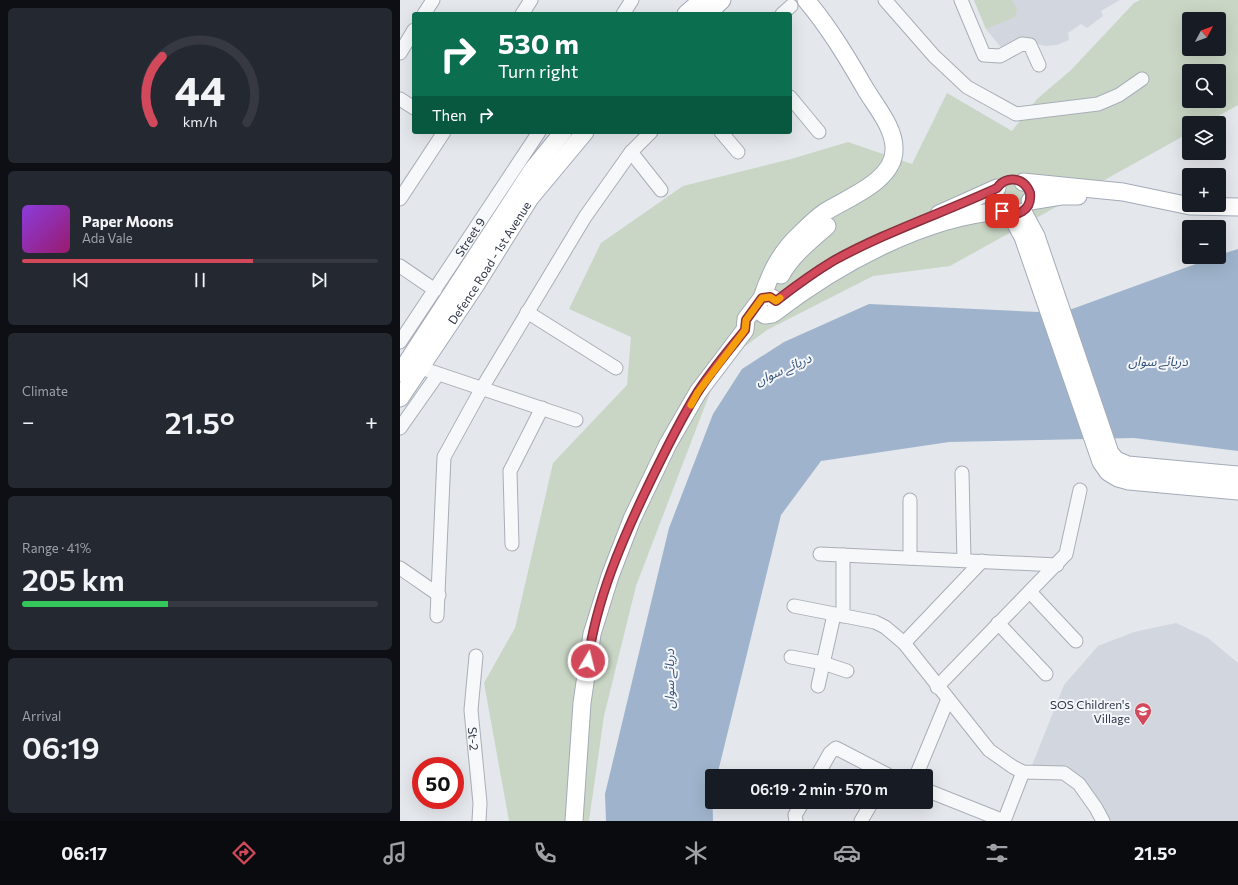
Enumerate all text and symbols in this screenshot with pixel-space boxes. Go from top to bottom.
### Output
north arrow [1182,12,1226,56]
map controls [1182,12,1226,264]
text: 530 m [498,26,579,60]
icon: right [432,28,484,80]
text: Turn right [498,60,578,82]
text: 44 [174,64,226,115]
button: search [1182,64,1226,108]
icon: right [475,104,497,126]
text: Then [432,106,467,124]
text: km/h [183,112,217,130]
button: layers [1182,116,1226,160]
button: + [1182,168,1226,212]
pin [985,194,1019,228]
street label: Defence Road - 1st Avenue [445,199,533,327]
icon: arrive [991,200,1013,222]
text: Paper Moons [82,212,173,230]
street label: Street 9 [452,215,487,259]
button: − [1182,220,1226,264]
text: Ada Vale [82,230,133,246]
icon: previous [70,269,92,291]
icon: pause [189,269,211,291]
icon: next [308,269,330,291]
water label: دریائے سواں [752,349,815,389]
water label: دریائے سواں [1128,353,1189,370]
text: Climate [22,383,68,399]
text: 21.5° [165,403,235,440]
text: − [22,408,35,435]
text: + [365,408,378,435]
text: Range · 41% [22,540,91,556]
text: 205 km [22,560,125,597]
position arrow [567,640,609,682]
water label: دریائے سواں [661,648,678,709]
place label: SOS Children's Village [1050,697,1130,725]
school or university icon: SOS Children's Village [1133,701,1153,726]
text: Arrival [22,708,61,724]
street label: St-2 [466,726,482,751]
text: 06:19 [22,728,100,765]
speed limit sign: 50 [412,757,464,809]
text: 06:19 · 2 min · 570 m [750,780,888,798]
icon: directions [230,839,258,867]
icon: music [381,839,409,867]
icon: phone [531,839,559,867]
icon: climate [682,839,710,867]
icon: car [833,839,861,867]
icon: filters [983,839,1011,867]
text: 06:17 [61,842,107,864]
text: 21.5° [1134,842,1177,864]

